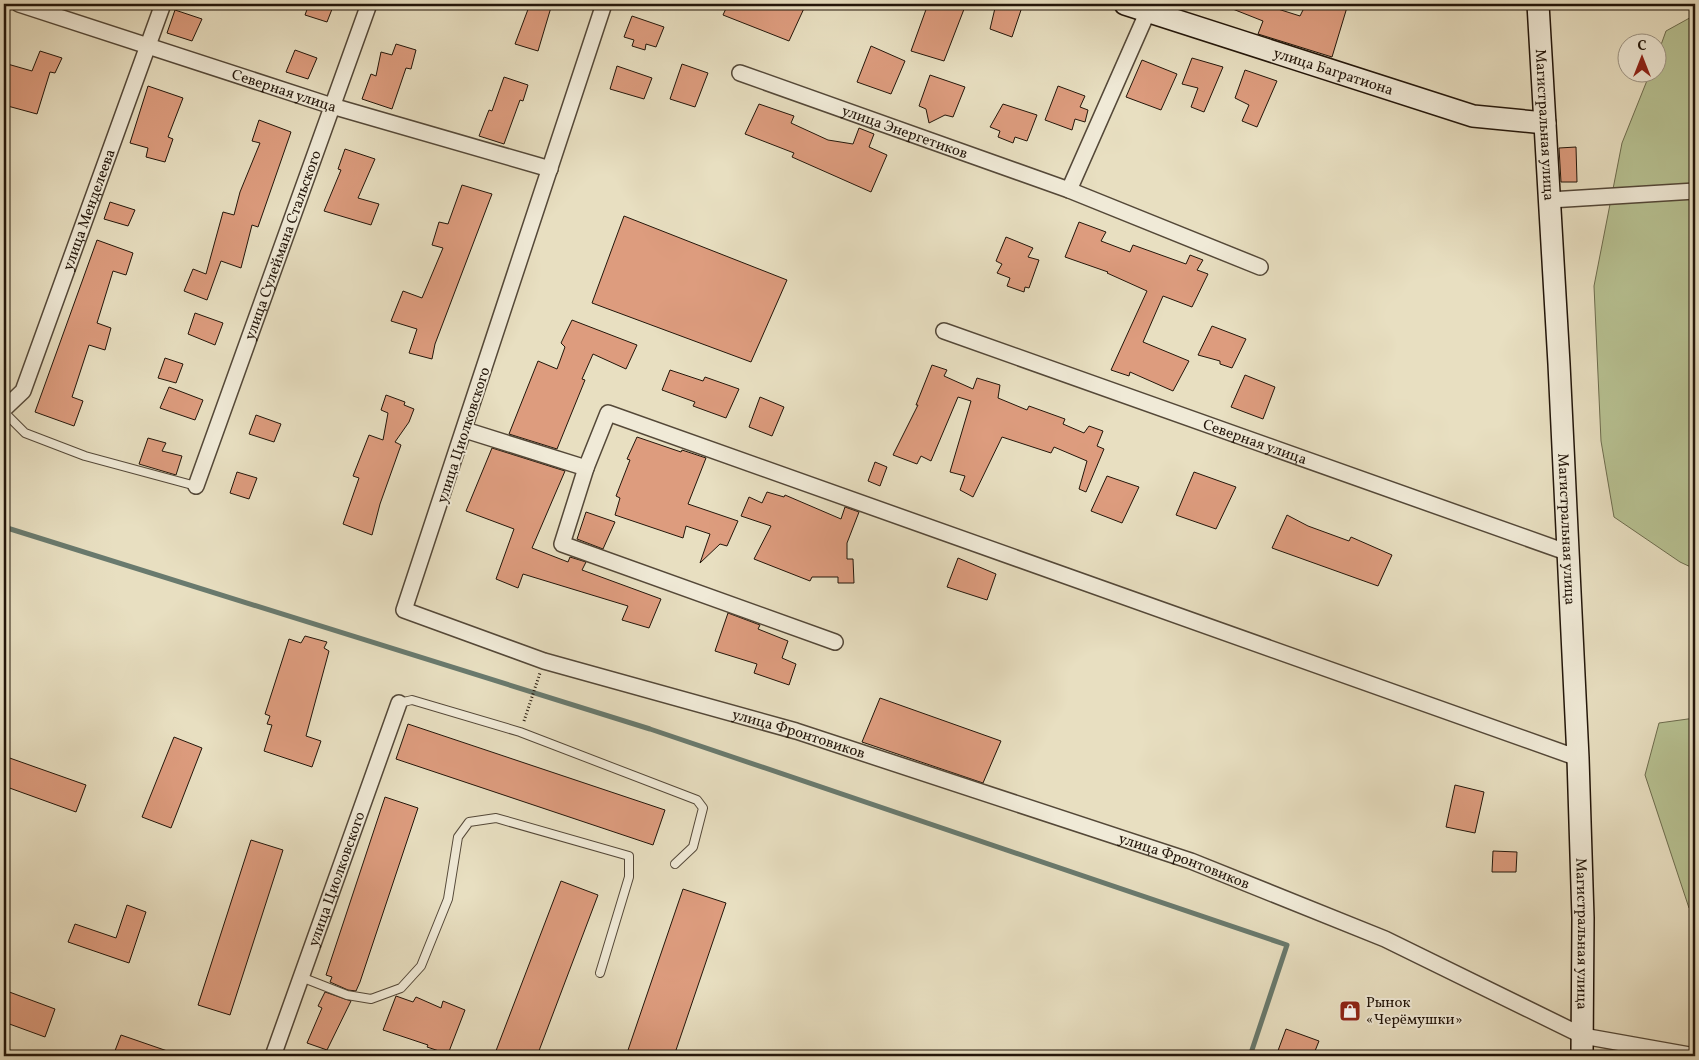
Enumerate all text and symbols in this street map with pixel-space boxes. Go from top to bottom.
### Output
north arrow [1616,32,1666,82]
text: С [1637,37,1647,56]
street label: улица Багратиона [1270,43,1396,102]
street label: Магистральная улица [1529,48,1558,201]
street label: Северная улица [229,65,339,119]
street label: улица Энергетиков [838,101,970,165]
street label: улица Менделеева [58,146,122,274]
street label: улица Сулеймана Стальского [240,148,328,343]
street label: улица Циолковского [432,365,496,506]
street label: Северная улица [1200,415,1309,471]
street label: Магистральная улица [1551,453,1580,606]
street label: улица Фронтовиков [729,705,868,765]
street label: улица Циолковского [304,809,371,950]
street label: улица Фронтовиков [1115,829,1252,895]
street label: Магистральная улица [1569,858,1592,1010]
place label: Рынок «Черёмушки» [1366,993,1462,1031]
shop icon: Рынок «Черёмушки» [1338,999,1362,1023]

